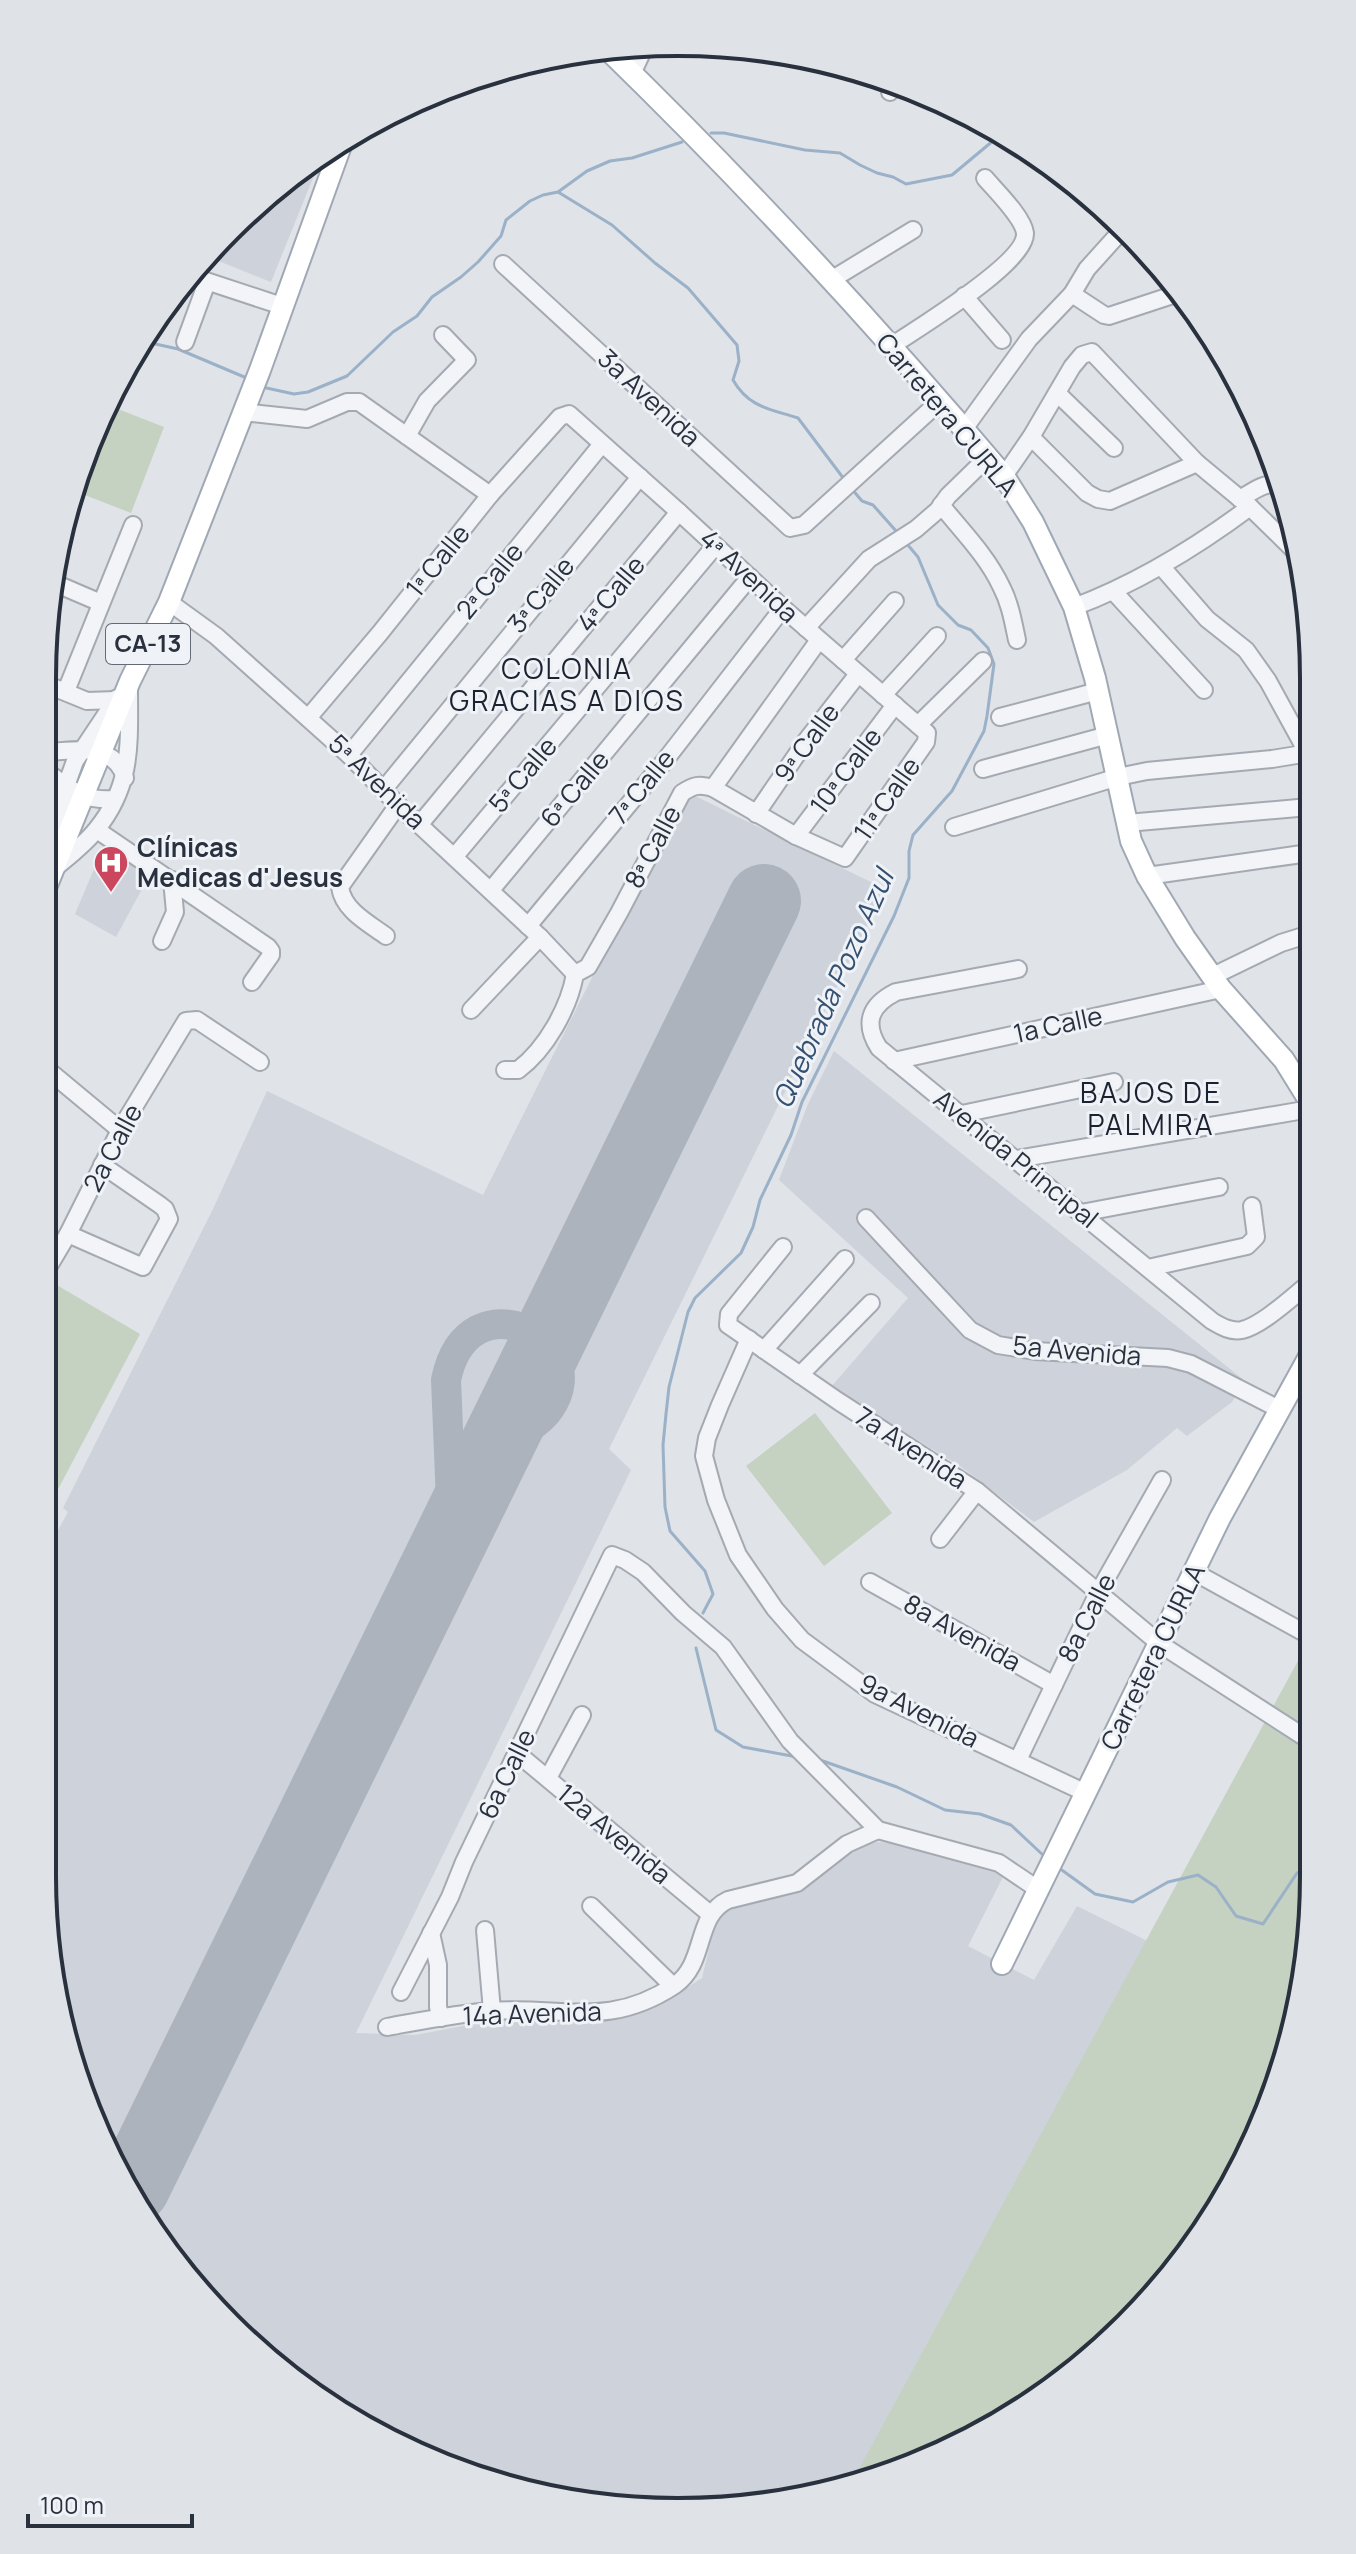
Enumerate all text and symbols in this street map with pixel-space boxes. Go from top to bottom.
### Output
street label: Carretera CURLA [869,325,1027,504]
street label: 3a Avenida [590,340,709,454]
street label: 1ª Calle [397,516,478,604]
street label: 4ª Avenida [692,520,807,630]
street label: 2ª Calle [447,535,531,626]
street label: 4ª Calle [568,548,653,639]
street label: 3ª Calle [498,549,582,640]
road number: CA-13 [106,624,190,664]
district label: COLONIA GRACIAS A DIOS [449,649,685,719]
street label: 9ª Calle [765,695,847,789]
street label: 10ª Calle [801,720,890,821]
street label: 5ª Avenida [321,726,434,837]
street label: 5ª Calle [480,729,565,820]
street label: 7ª Calle [600,741,683,831]
street label: 6ª Calle [532,742,617,834]
street label: 11ª Calle [844,750,928,847]
street label: 8ª Calle [615,799,689,894]
place label: Clínicas Medicas d'Jesus [137,829,343,895]
hospital icon: Clínicas Medicas d'Jesus [92,844,130,894]
water label: Quebrada Pozo Azul [762,860,903,1114]
street label: 1a Calle [1010,997,1106,1051]
district label: BAJOS DE PALMIRA [1080,1073,1222,1143]
street label: Avenida Principal [927,1081,1106,1236]
street label: 2a Calle [74,1097,150,1198]
street label: 5a Avenida [1011,1326,1143,1374]
street label: 7a Avenida [848,1397,975,1497]
street label: Carretera CURLA [1091,1557,1213,1756]
street label: 8a Calle [1048,1567,1124,1668]
street label: 8a Avenida [897,1585,1028,1679]
street label: 9a Avenida [853,1665,986,1756]
street label: 6a Calle [469,1722,543,1825]
street label: 12a Avenida [550,1775,679,1892]
street label: 14a Avenida [462,1993,602,2033]
scale bar [28,2478,192,2528]
text: 100 m [40,2488,104,2521]

